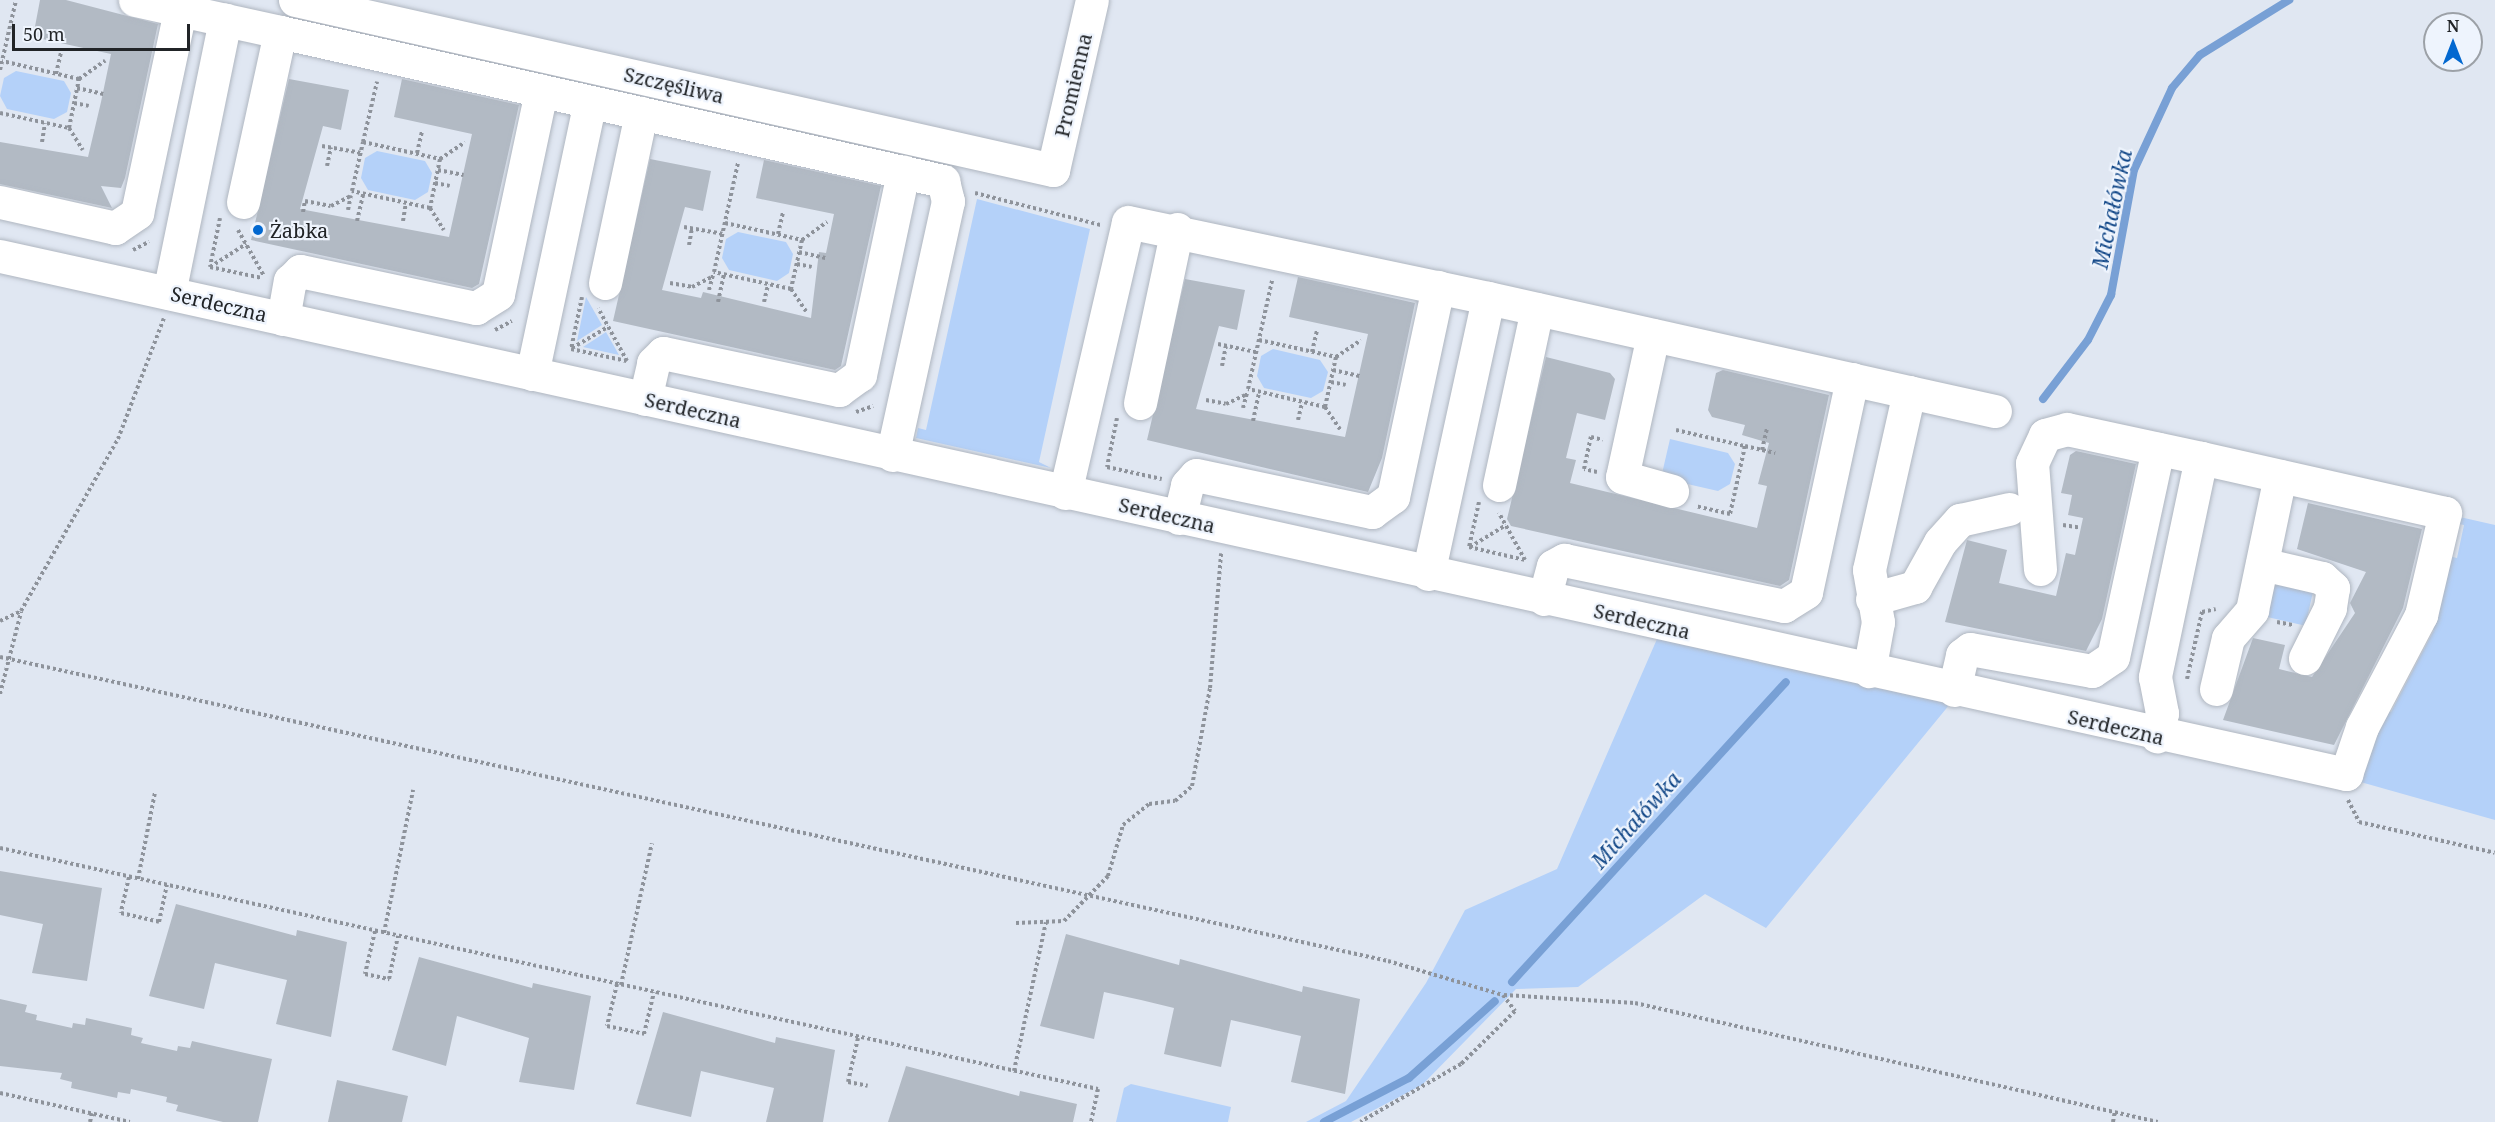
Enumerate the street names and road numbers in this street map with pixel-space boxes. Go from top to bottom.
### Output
street label: Promienna [1049,31,1097,139]
street label: Szczęśliwa [622,62,726,108]
street label: Serdeczna [168,281,270,327]
street label: Serdeczna [642,387,744,433]
street label: Serdeczna [1116,492,1218,538]
street label: Serdeczna [1591,598,1693,644]
street label: Serdeczna [2065,704,2167,750]

